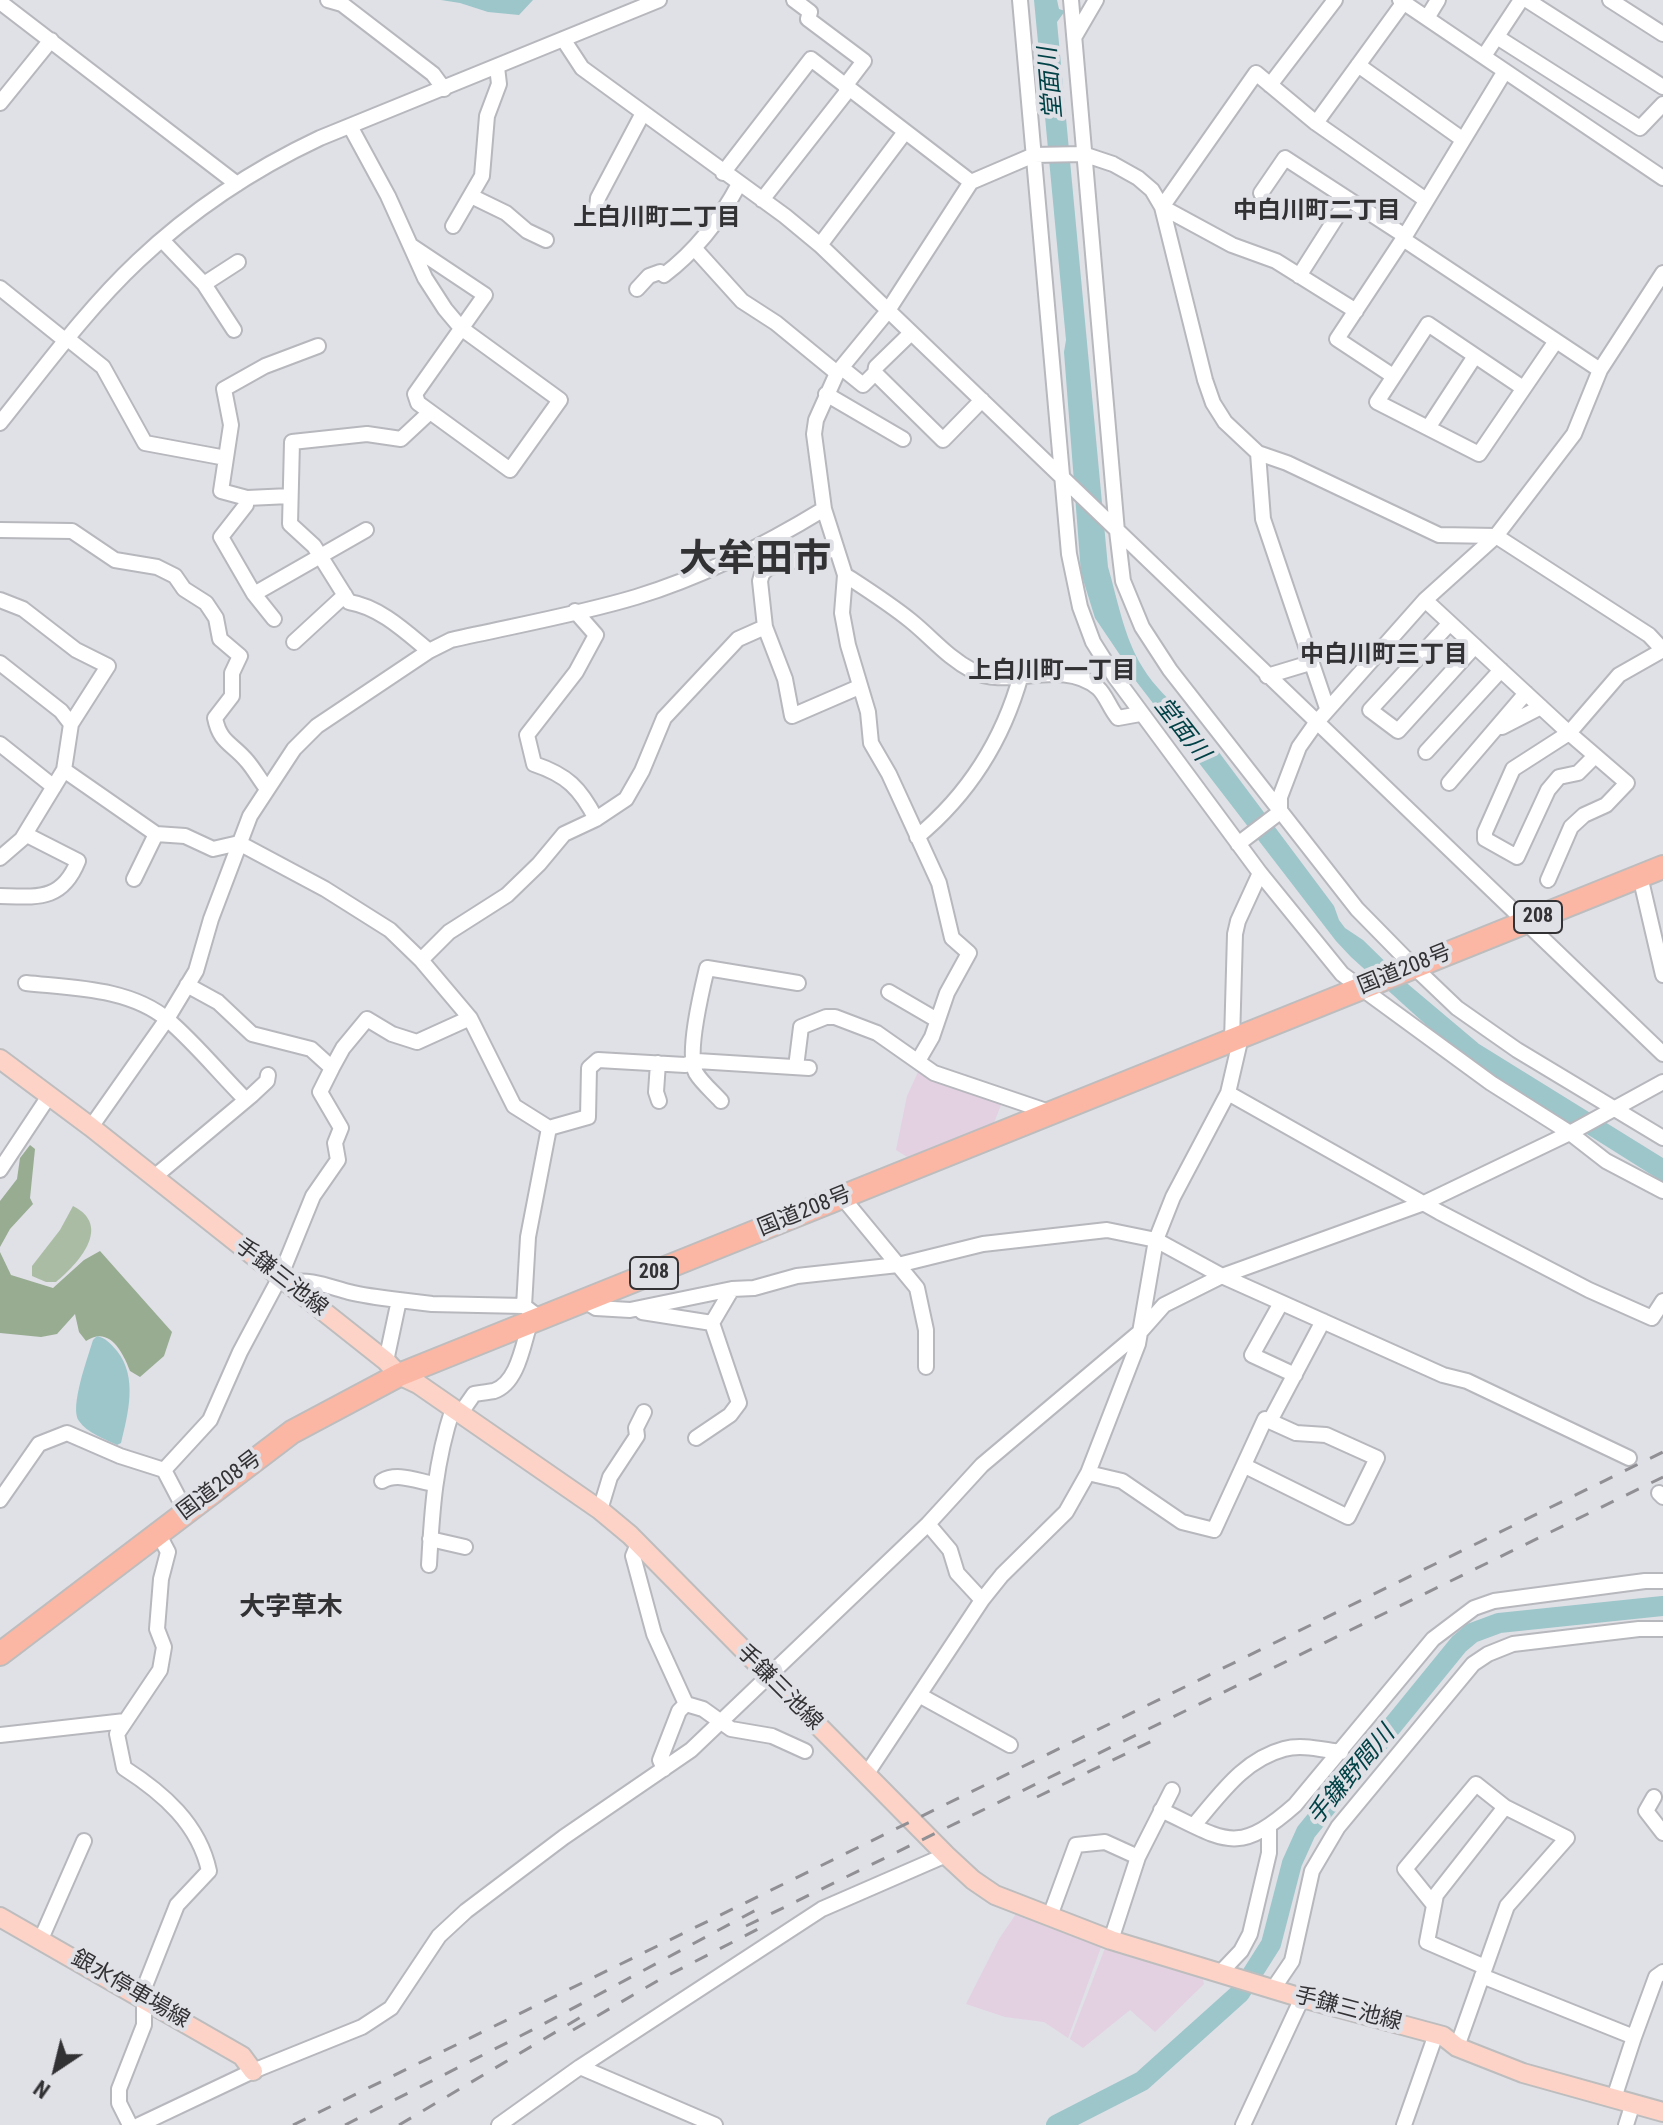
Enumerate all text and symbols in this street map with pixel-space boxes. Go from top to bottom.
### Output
water label: 堂面川 [1035,46,1069,120]
district label: 中白川町二丁目 [1233,198,1401,226]
district label: 上白川町二丁目 [573,205,741,233]
district label: 大牟田市 [679,538,831,584]
district label: 中白川町三丁目 [1300,642,1468,670]
district label: 上白川町一丁目 [968,658,1136,686]
water label: 堂面川 [1147,693,1215,767]
road number: 208 [1514,901,1562,933]
street label: 国道208号 [1354,939,1456,1001]
street label: 国道208号 [754,1181,856,1243]
street label: 手鎌三池線 [230,1234,332,1322]
road number: 208 [630,1257,678,1289]
street label: 国道208号 [173,1446,267,1526]
district label: 大字草木 [239,1592,343,1624]
street label: 手鎌三池線 [731,1640,827,1736]
water label: 手鎌野間川 [1302,1721,1402,1831]
street label: 銀水停車場線 [66,1946,194,2034]
street label: 手鎌三池線 [1291,1983,1405,2037]
north arrow [16,2029,96,2109]
text: N [29,2075,55,2103]

